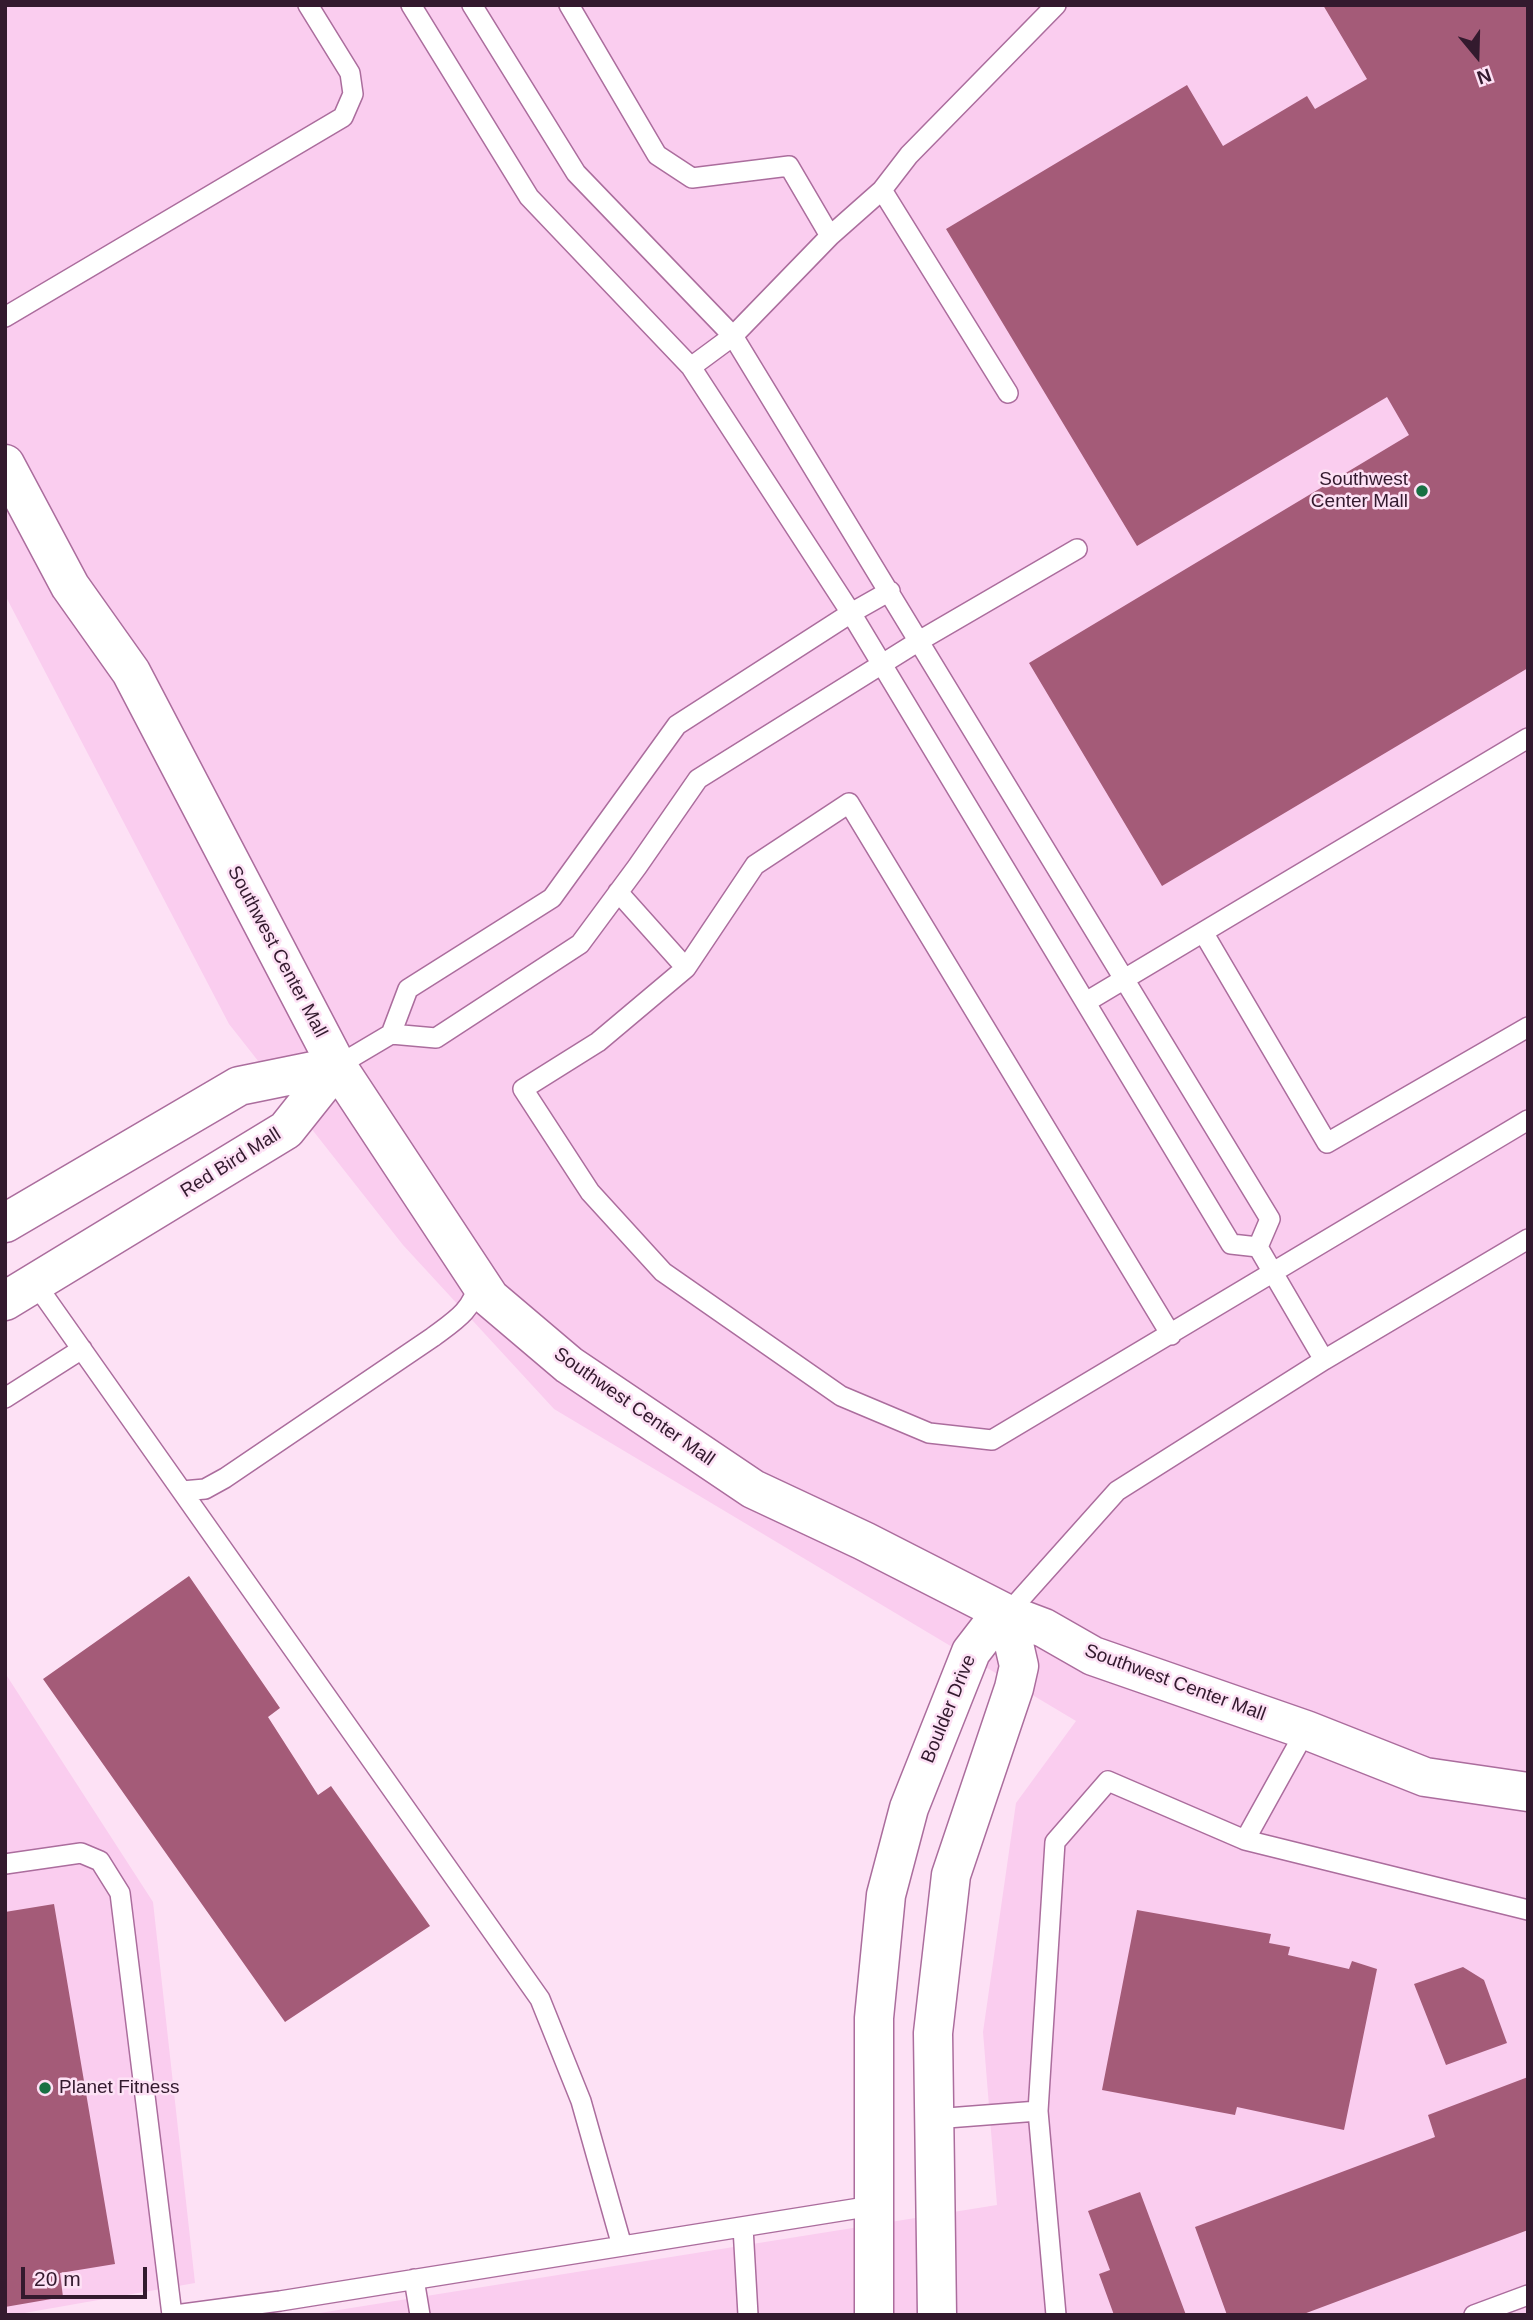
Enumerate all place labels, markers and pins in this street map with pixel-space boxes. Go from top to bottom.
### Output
place label: Southwest Center Mall [1311,469,1408,513]
marker: Southwest Center Mall [1414,483,1430,499]
place label: Planet Fitness [59,2077,179,2099]
marker: Planet Fitness [37,2080,53,2096]

